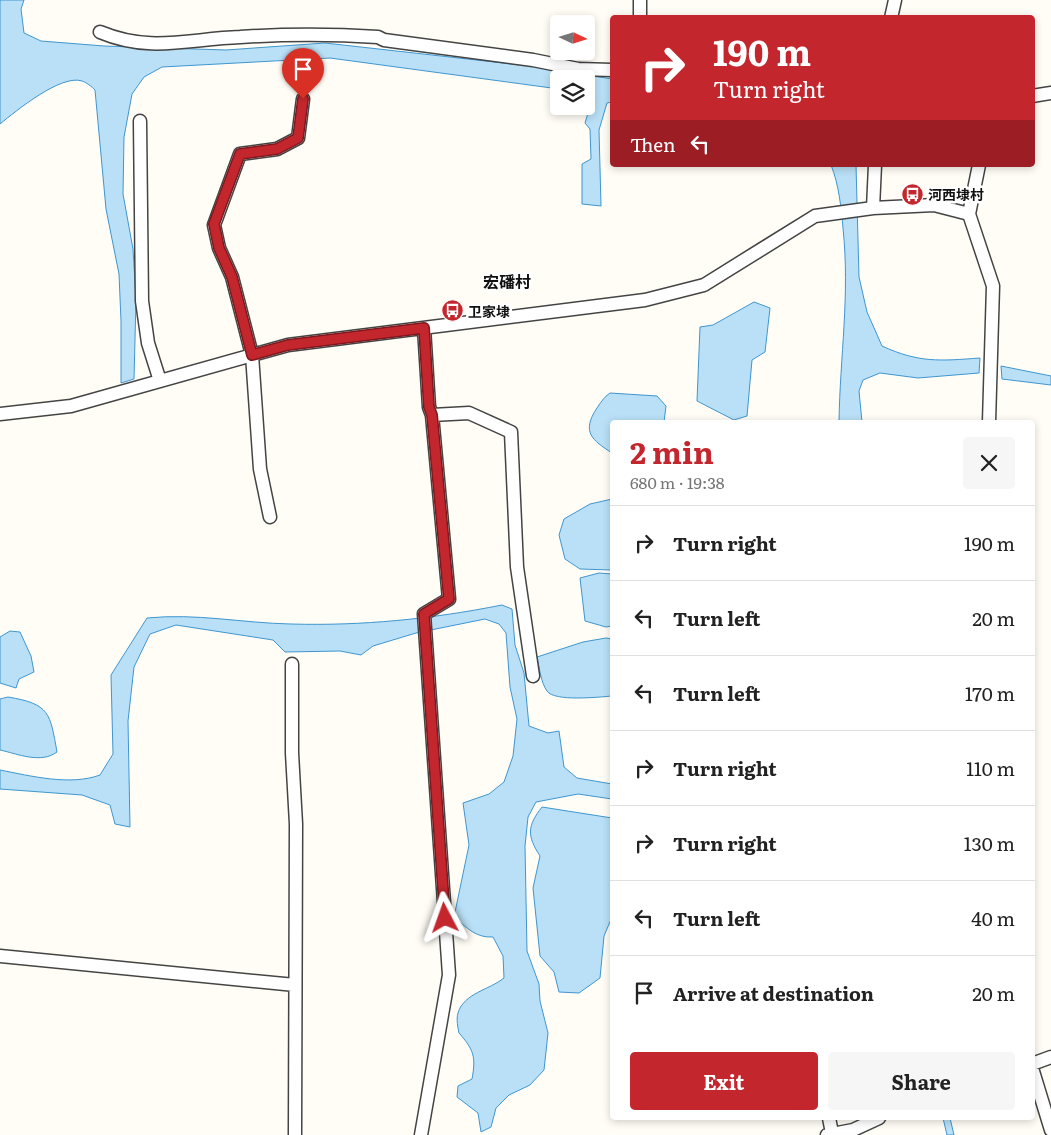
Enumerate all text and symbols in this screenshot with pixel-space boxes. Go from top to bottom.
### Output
north arrow [550,15,595,60]
map controls [550,15,595,115]
text: 190 m [713,25,811,77]
icon: right [630,35,695,100]
pin [282,48,324,99]
icon: arrive [289,55,317,83]
button: layers [550,70,595,115]
text: Turn right [713,72,825,105]
text: Then [630,130,676,158]
icon: left [686,130,714,158]
bus stop icon: 河西埭村 [900,182,924,206]
place label: 河西埭村 [928,184,984,204]
district label: 宏磻村 [483,269,531,293]
bus stop icon: 卫家埭 [440,299,464,323]
place label: 卫家埭 [468,301,510,321]
text: 2 min [630,429,714,473]
button: close [963,437,1015,489]
text: 680 m · 19:38 [630,470,725,494]
icon: right [630,529,658,557]
text: Turn right [673,529,777,557]
text: 190 m [964,529,1015,557]
icon: left [630,604,658,632]
text: Turn left [673,604,760,632]
text: 20 m [972,604,1015,632]
icon: left [630,679,658,707]
text: Turn left [673,679,760,707]
text: 170 m [965,679,1015,707]
icon: right [630,754,658,782]
text: Turn right [673,754,777,782]
text: 110 m [966,754,1015,782]
icon: right [630,829,658,857]
text: Turn right [673,829,777,857]
text: 130 m [964,829,1015,857]
position arrow [418,891,470,943]
icon: left [630,904,658,932]
text: Turn left [673,904,760,932]
text: 40 m [971,904,1015,932]
icon: arrive [630,979,658,1007]
text: Arrive at destination [673,979,874,1007]
text: 20 m [972,979,1015,1007]
button: Exit [630,1052,818,1110]
button: Share [828,1052,1015,1110]

